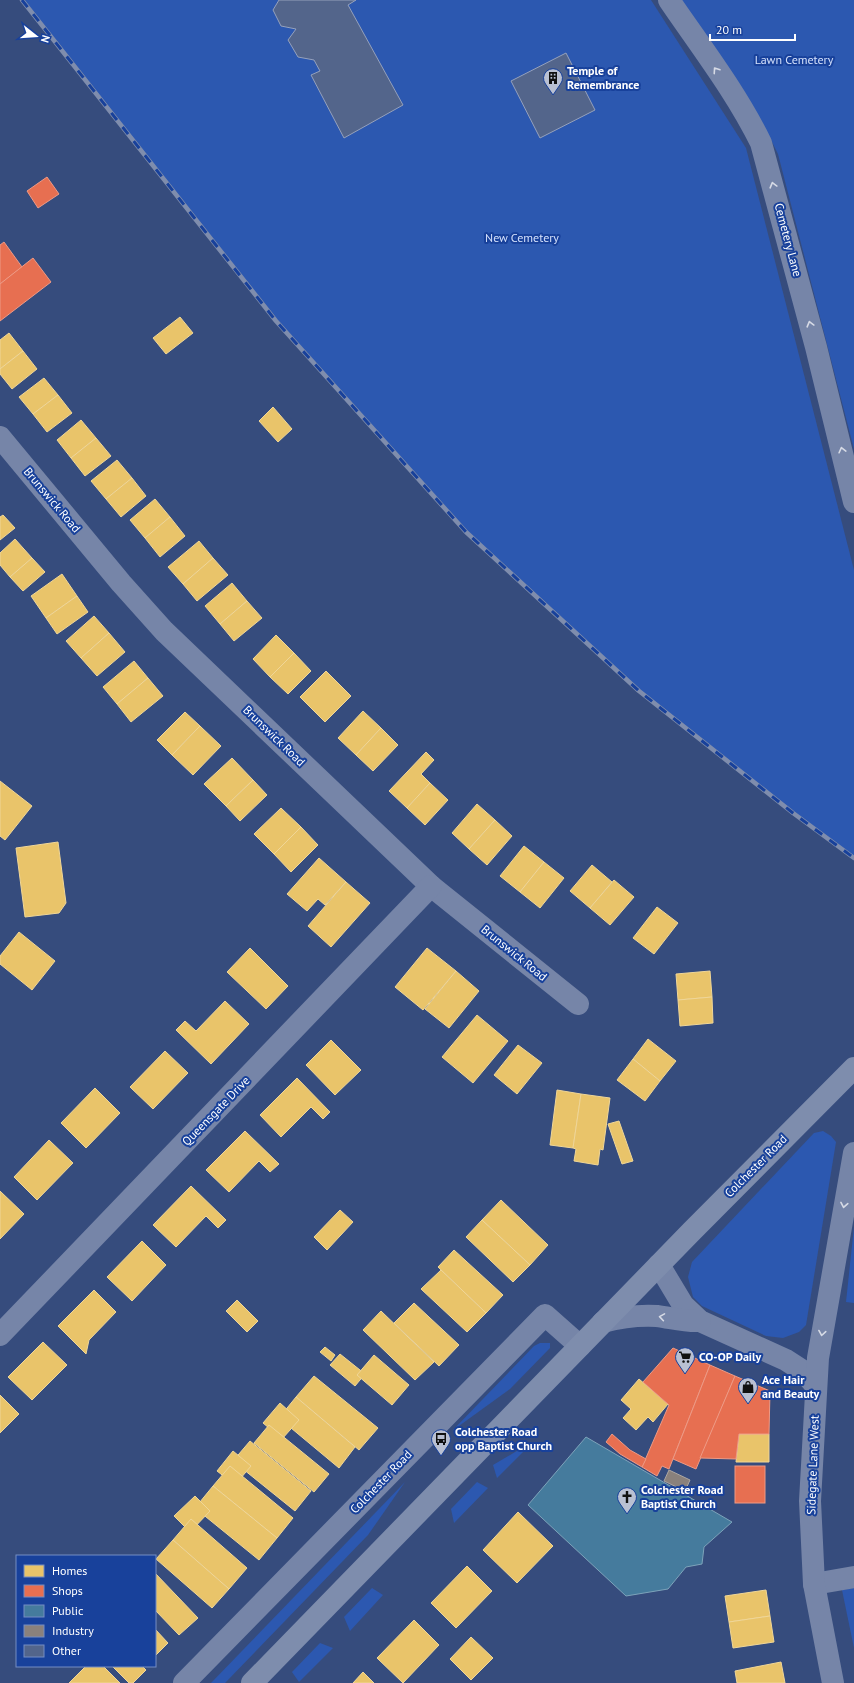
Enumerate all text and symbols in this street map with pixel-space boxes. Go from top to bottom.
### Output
north arrow [16,16,56,56]
scale bar [710,16,795,42]
text: 20 m [716,22,742,37]
text: N [38,33,53,44]
park label: Lawn Cemetery [755,52,834,67]
place label: Temple of Remembrance [567,63,639,92]
building icon: Temple of Remembrance [542,67,564,95]
one-way arrow [714,67,721,74]
one-way arrow [770,182,778,188]
street label: Cemetery Lane [771,202,805,278]
park label: New Cemetery [485,230,559,245]
one-way arrow [806,321,815,328]
one-way arrow [839,447,847,453]
street label: Brunswick Road [21,464,84,535]
street label: Brunswick Road [240,702,309,769]
street label: Brunswick Road [478,921,550,984]
street label: Queensgate Drive [179,1073,253,1149]
street label: Colchester Road [721,1131,790,1200]
one-way arrow [840,1202,848,1208]
one-way arrow [659,1313,665,1322]
one-way arrow [818,1330,827,1336]
supermarket icon: CO-OP Daily [674,1346,696,1374]
place label: CO-OP Daily [699,1349,762,1364]
place label: Ace Hair and Beauty [762,1372,820,1401]
shop icon: Ace Hair and Beauty [737,1376,759,1404]
street label: Sidegate Lane West [803,1415,822,1515]
place label: Colchester Road opp Baptist Church [455,1424,552,1453]
bus stop icon: Colchester Road opp Baptist Church [430,1428,452,1456]
street label: Colchester Road [347,1447,415,1516]
place label: Colchester Road Baptist Church [641,1482,723,1511]
church icon: Colchester Road Baptist Church [616,1486,638,1514]
legend [16,1555,156,1667]
text: Homes [52,1563,87,1578]
text: Shops [52,1583,83,1598]
text: Public [52,1603,84,1618]
text: Industry [52,1623,94,1638]
text: Other [52,1643,81,1658]

